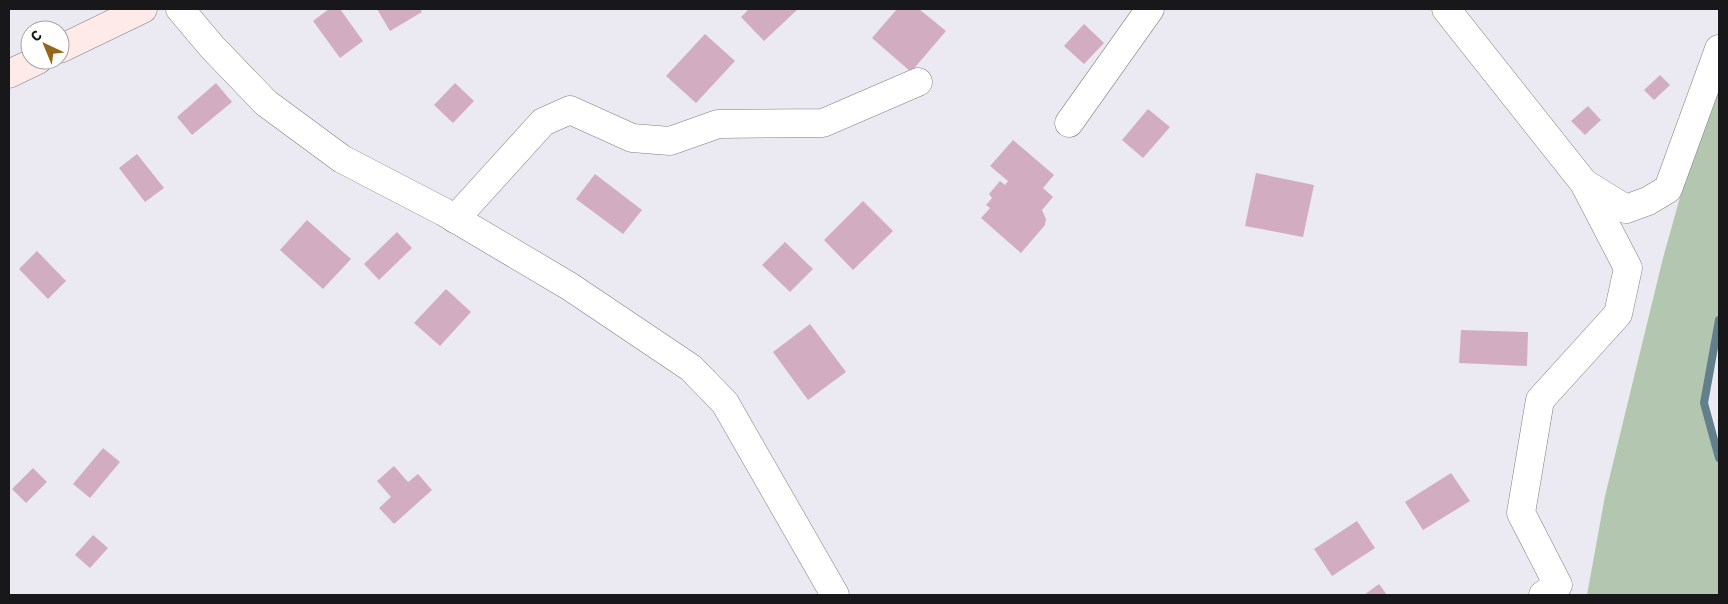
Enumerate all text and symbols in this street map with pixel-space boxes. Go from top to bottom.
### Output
north arrow [20,20,70,70]
text: С [26,26,46,45]

